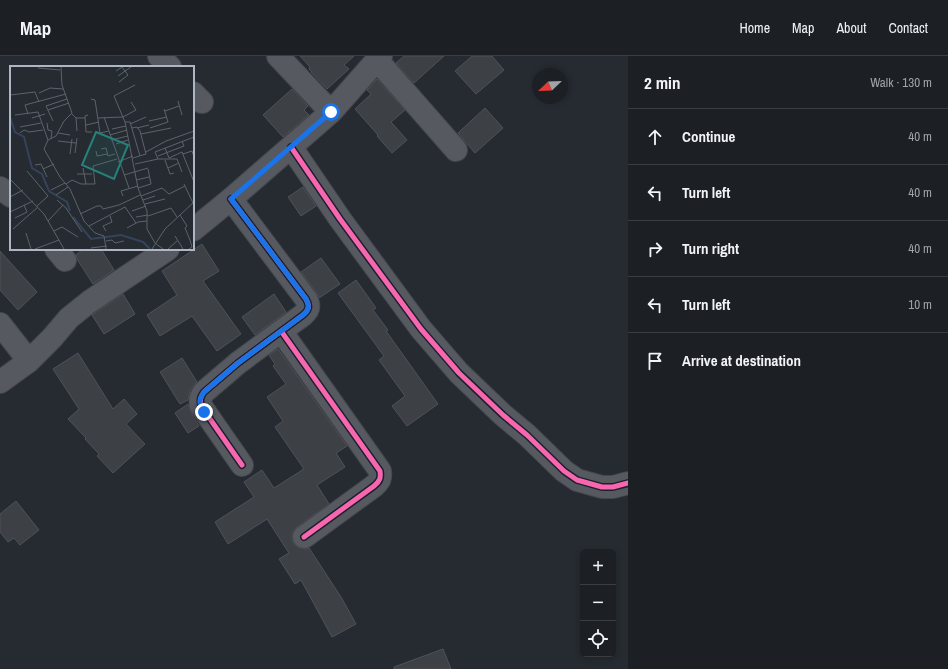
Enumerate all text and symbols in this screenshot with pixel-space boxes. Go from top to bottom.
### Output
text: Map [20,15,51,41]
text: Home [739,19,770,37]
text: Map [792,19,814,37]
text: About [836,19,866,37]
text: Contact [888,19,928,37]
inset map [10,66,194,250]
north arrow [532,68,568,104]
text: 2 min [644,71,680,94]
text: Walk · 130 m [870,74,932,91]
route start [322,103,340,121]
icon: ahead [644,126,666,148]
text: Continue [682,126,735,147]
text: 40 m [908,128,932,145]
icon: left [644,182,666,204]
text: Turn left [682,182,730,203]
text: 40 m [908,184,932,201]
icon: right [644,238,666,260]
text: Turn right [682,238,739,259]
text: 40 m [908,240,932,257]
icon: left [644,294,666,316]
text: Turn left [682,294,730,315]
text: 10 m [908,296,932,313]
icon: arrive [644,350,666,372]
text: Arrive at destination [682,350,801,371]
route end [195,403,213,421]
map controls [580,549,616,657]
button: + [580,549,616,585]
button: − [580,585,616,621]
button: locate [580,621,616,657]

